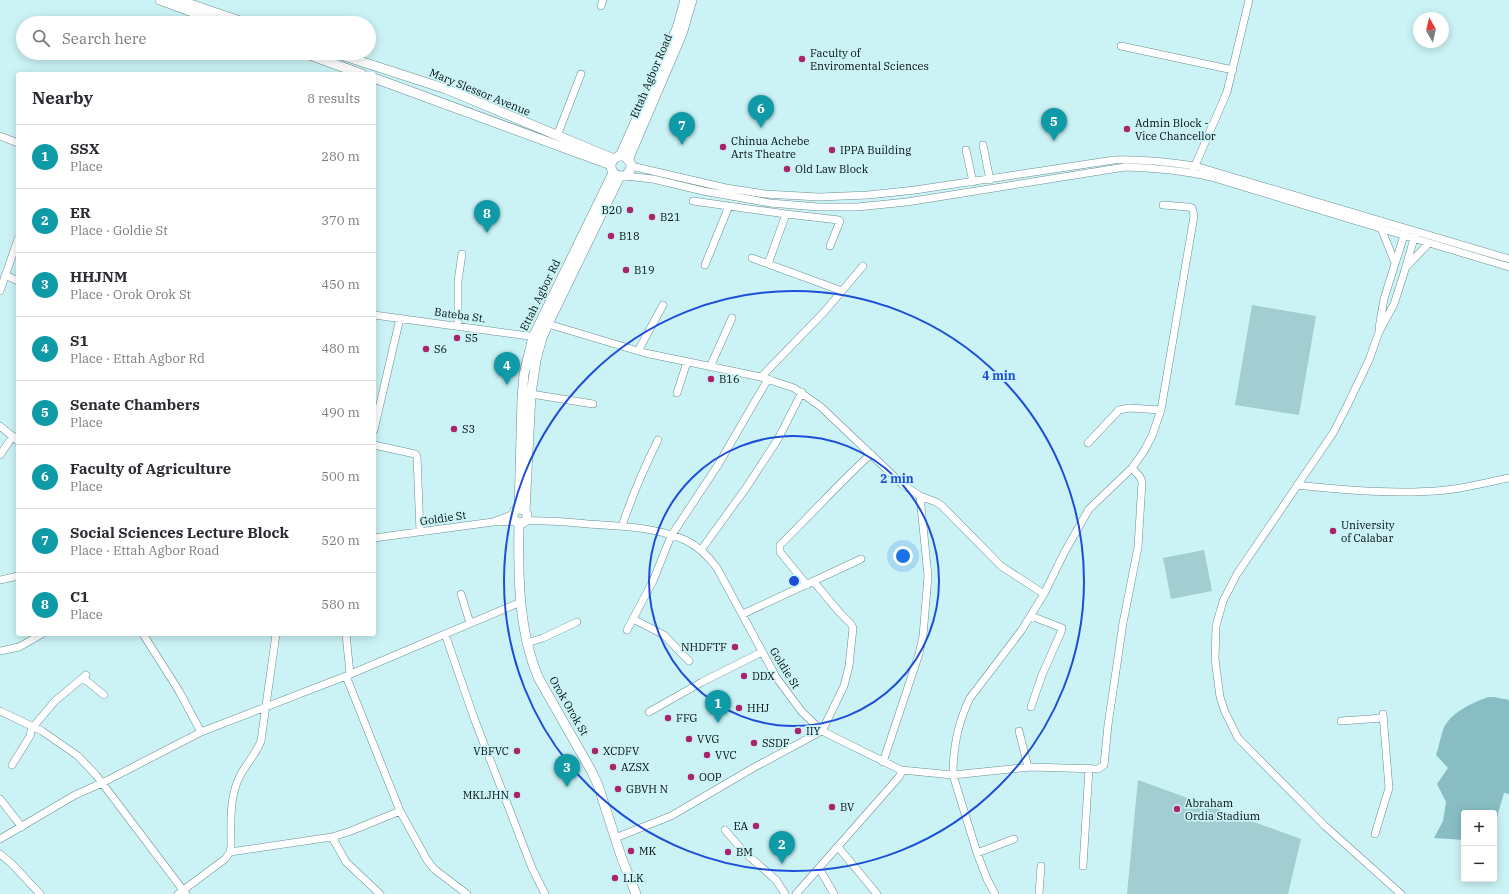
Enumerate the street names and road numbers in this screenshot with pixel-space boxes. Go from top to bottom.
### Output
street label: Ettah Agbor Road [627,31,675,120]
street label: Mary Slessor Avenue [427,65,533,119]
street label: Ettah Agbor Rd [517,257,564,333]
street label: Bateba St. [433,304,487,326]
street label: Goldie St [419,508,467,528]
street label: Goldie St [767,645,803,691]
street label: Orok Orok St [546,674,592,738]

